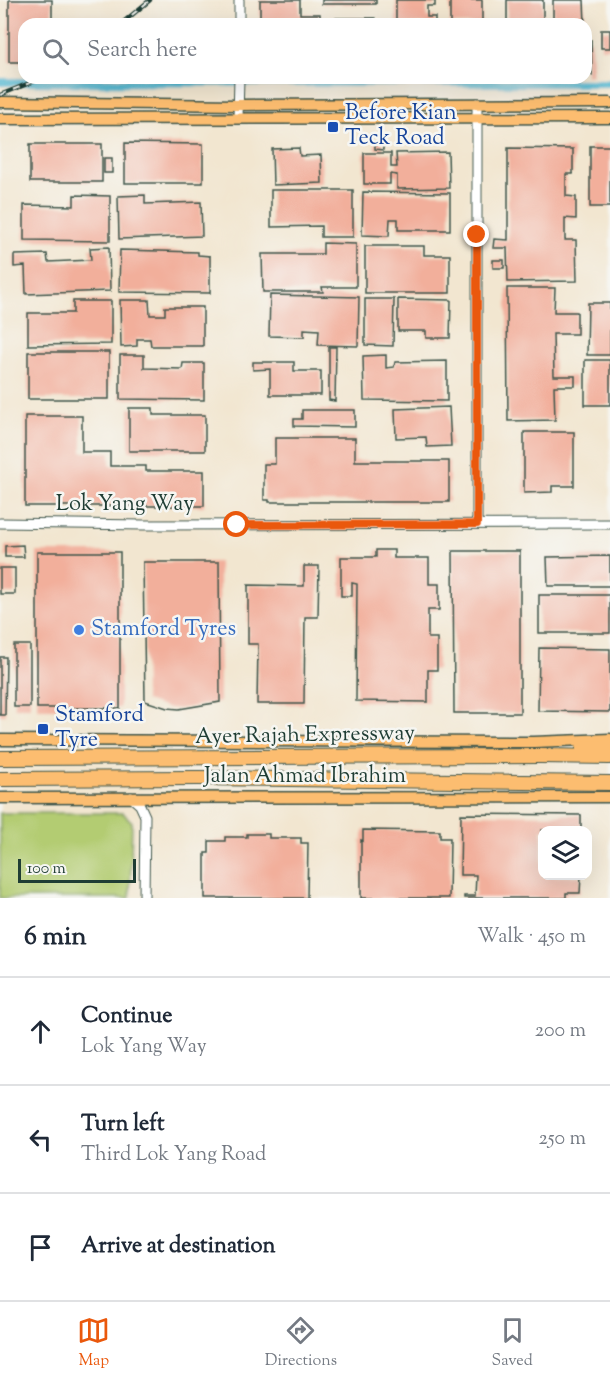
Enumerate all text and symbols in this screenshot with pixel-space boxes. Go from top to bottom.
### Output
search box [18,18,592,84]
icon: search [39,35,72,68]
text: Search here [87,35,197,67]
place label: Before Kian Teck Road [345,98,457,155]
marker: Before Kian Teck Road [326,120,340,134]
route end [463,221,489,247]
street label: Lok Yang Way [56,489,194,521]
route start [223,511,249,537]
place label: Stamford Tyres [91,614,236,646]
marker: Stamford Tyres [72,623,86,637]
place label: Stamford Tyre [55,700,144,757]
street label: Ayer Rajah Expressway [195,718,415,754]
marker: Stamford Tyre [36,722,50,736]
street label: Jalan Ahmad Ibrahim [203,761,406,793]
map controls [538,826,592,880]
button: layers [538,826,592,880]
scale bar [18,856,136,884]
text: 100 m [27,858,66,881]
text: 6 min [24,919,87,956]
text: Walk · 450 m [477,923,586,952]
text: Continue [81,1001,172,1033]
icon: ahead [24,1015,57,1048]
text: 200 m [535,1017,586,1046]
text: Lok Yang Way [81,1033,207,1062]
text: Turn left [81,1109,164,1141]
icon: left [24,1123,57,1156]
text: 250 m [538,1125,586,1154]
text: Third Lok Yang Road [81,1141,266,1170]
icon: arrive [24,1231,57,1264]
text: Arrive at destination [81,1231,276,1263]
tab: Map [77,1314,110,1373]
tab: Directions [265,1314,337,1373]
tab: Saved [492,1314,533,1373]

